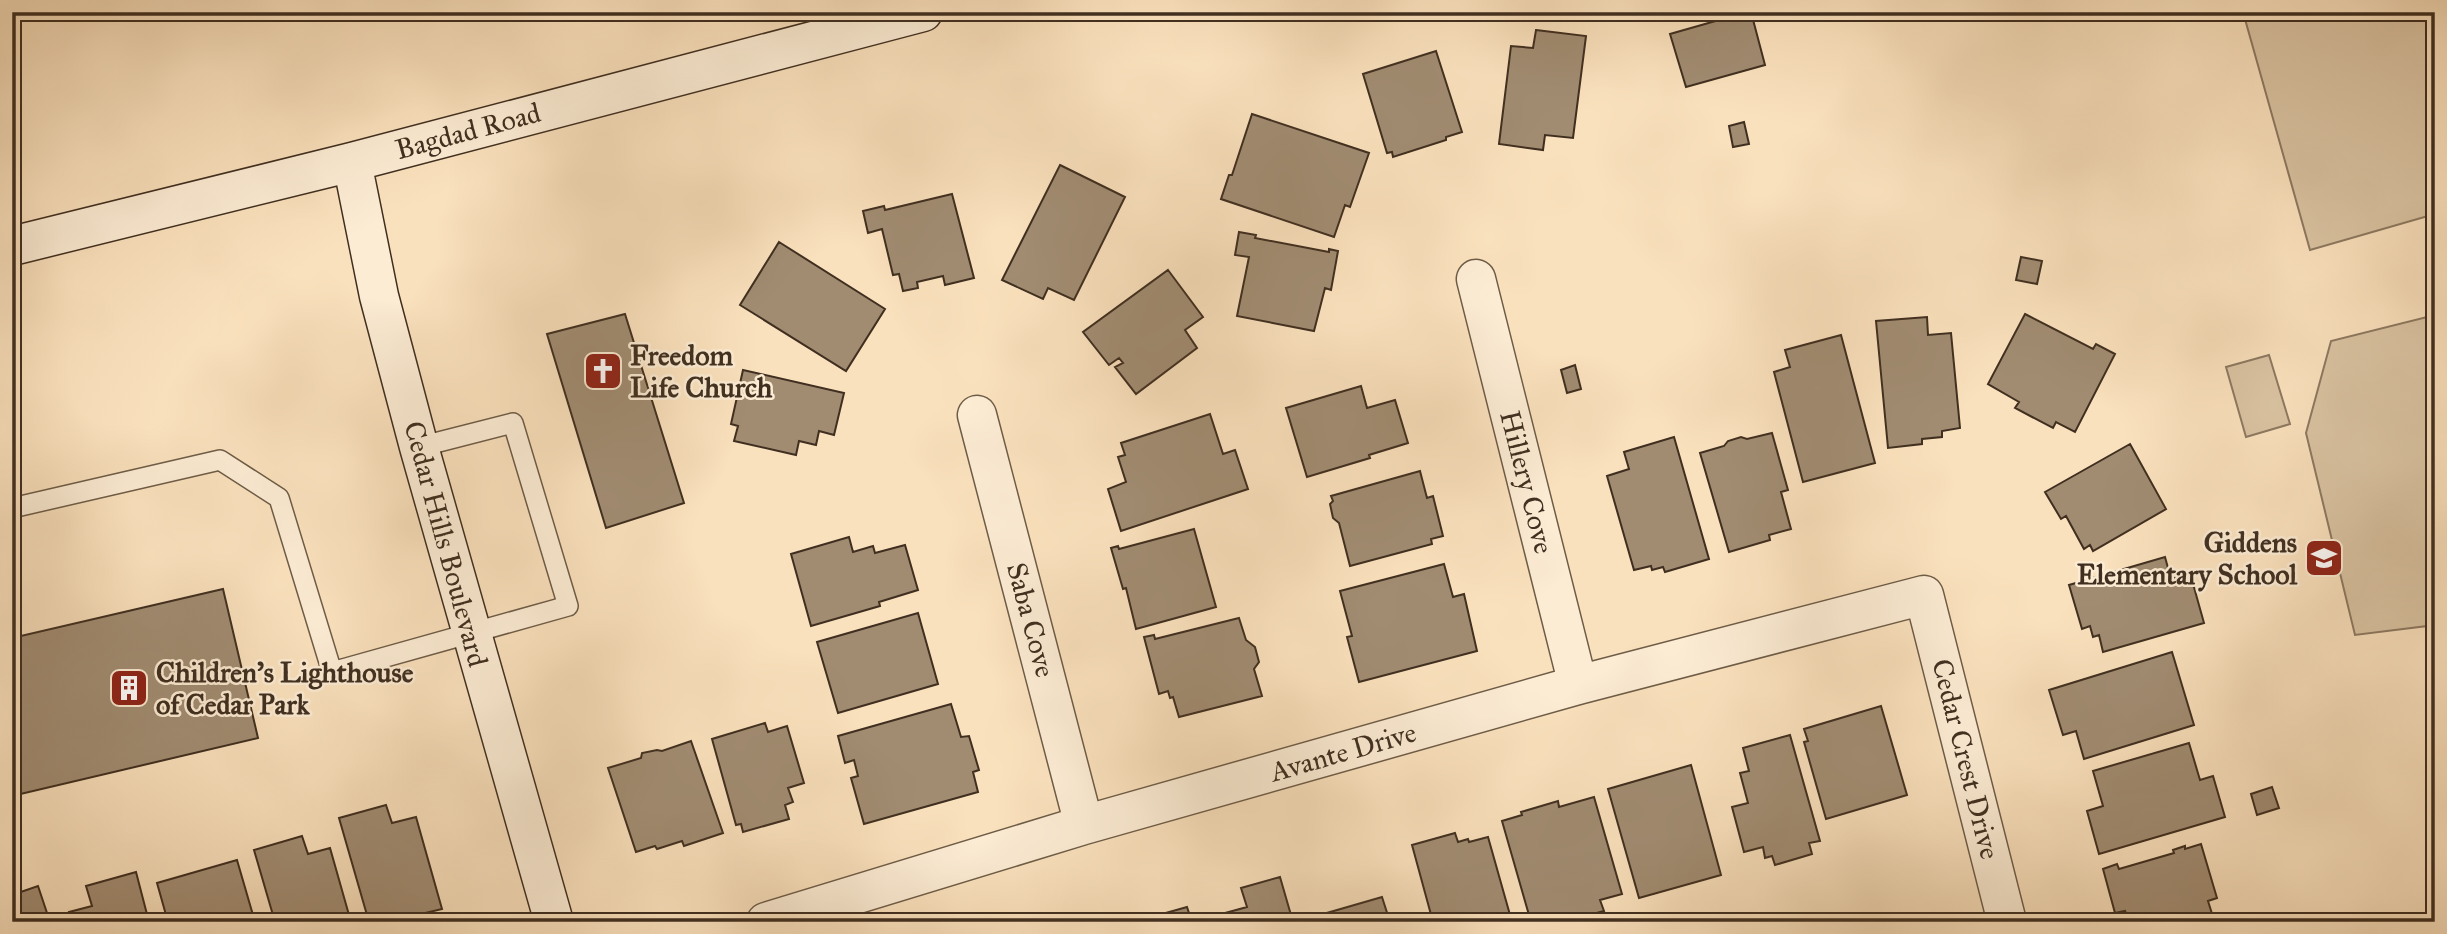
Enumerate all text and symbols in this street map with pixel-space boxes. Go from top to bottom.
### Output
street label: Bagdad Road [391,95,545,167]
place label: Freedom Life Church [630,338,773,405]
church icon: Freedom Life Church [582,350,624,392]
street label: Hillery Cove [1492,407,1562,557]
street label: Cedar Hills Boulevard [396,417,496,671]
place label: Giddens Elementary School [2077,525,2297,592]
school or university icon: Giddens Elementary School [2303,537,2345,579]
street label: Saba Cove [999,559,1063,681]
place label: Children's Lighthouse of Cedar Park [156,655,414,722]
street label: Cedar Crest Drive [1924,655,2008,863]
building icon: Children's Lighthouse of Cedar Park [108,667,150,709]
street label: Avante Drive [1265,714,1420,790]

